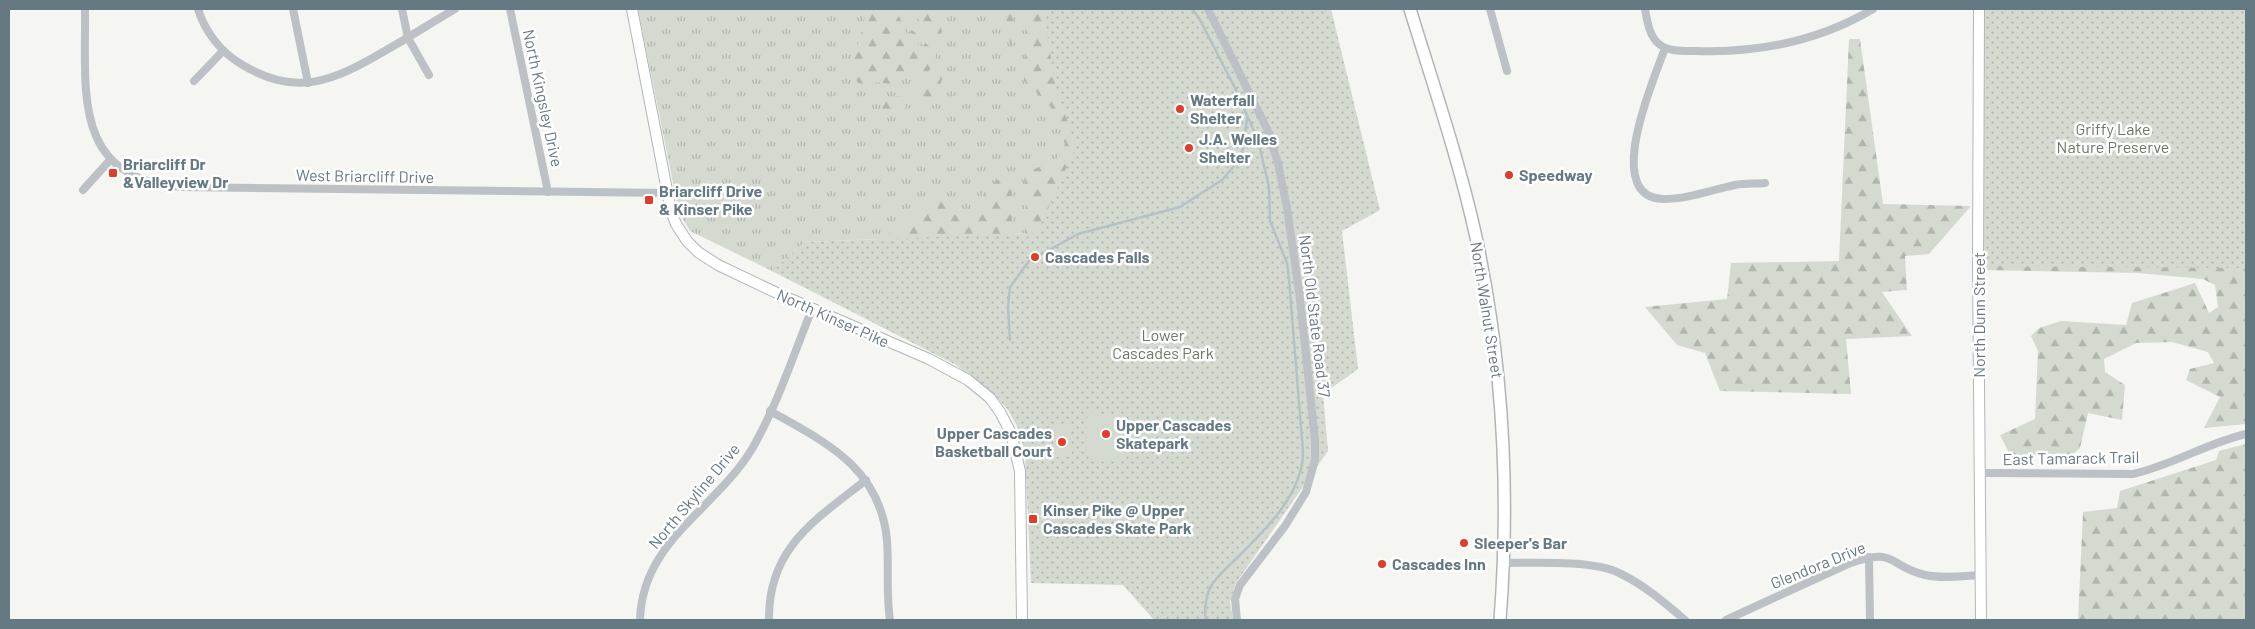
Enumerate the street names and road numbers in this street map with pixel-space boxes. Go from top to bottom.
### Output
street label: North Kingsley Drive [520,27,567,168]
street label: West Briarcliff Drive [296,165,434,186]
street label: North Old State Road 37 [1296,234,1335,399]
street label: North Walnut Street [1467,240,1508,380]
street label: North Dunn Street [1969,252,1988,378]
street label: North Kinser Pike [774,284,892,351]
street label: North Skyline Drive [644,439,743,552]
street label: East Tamarack Trail [2003,447,2139,468]
street label: Glendora Drive [1768,537,1868,592]

